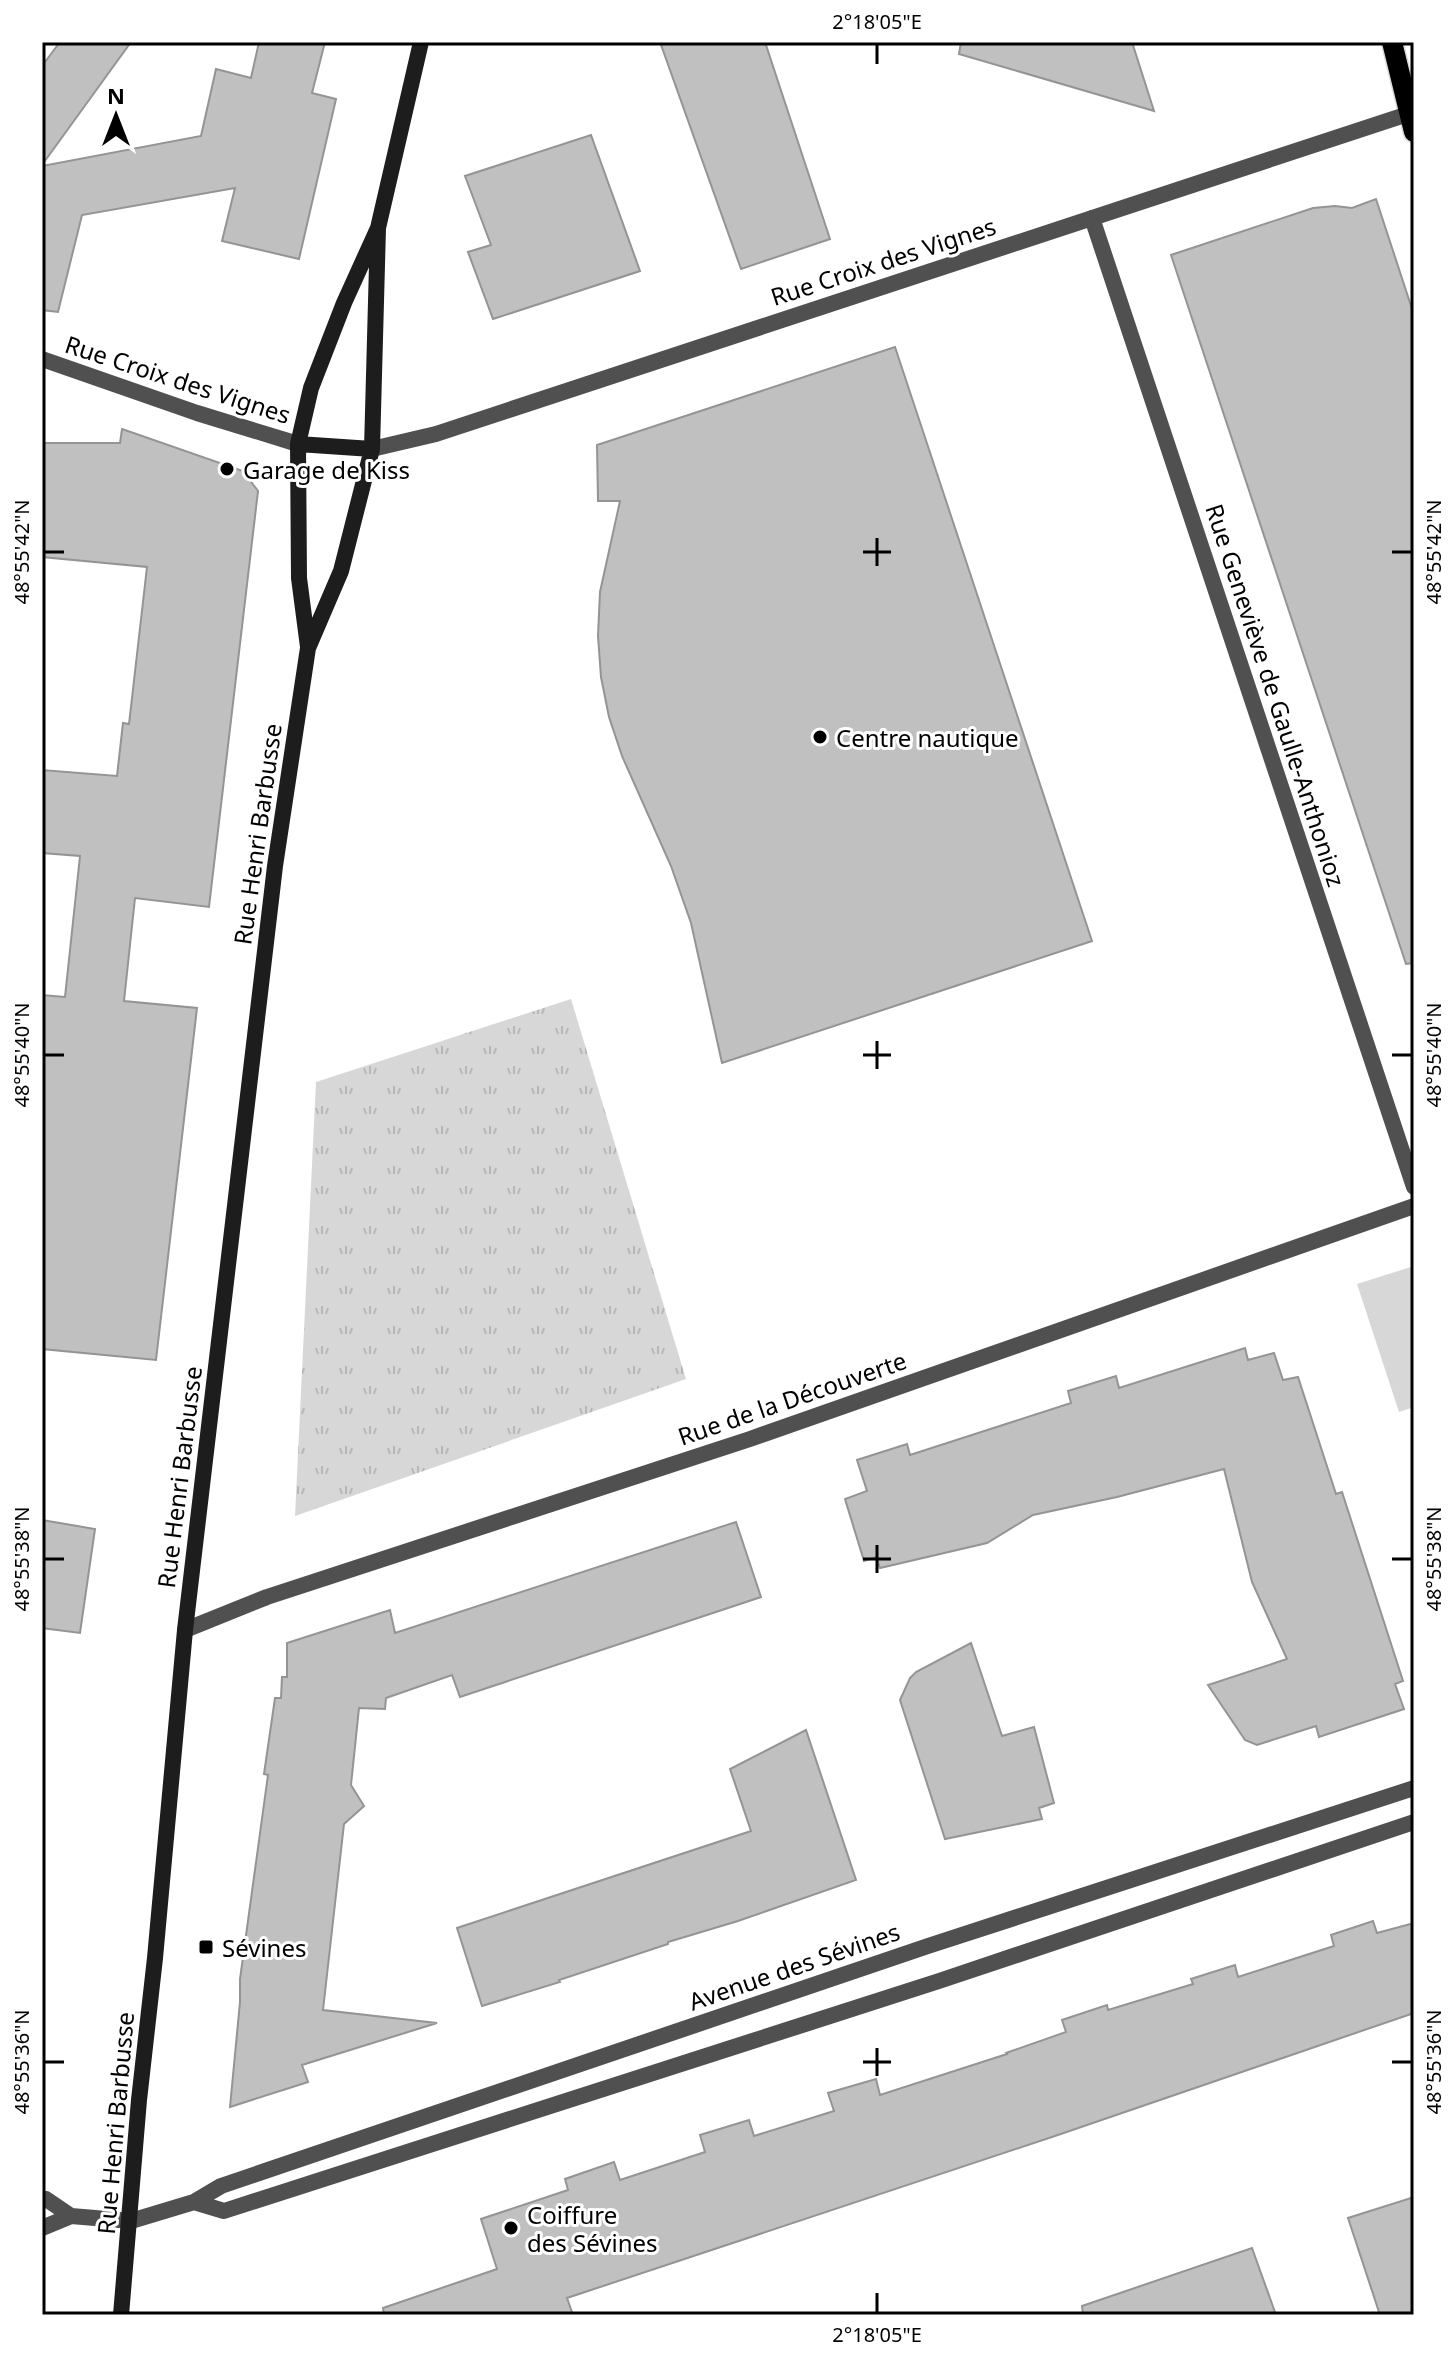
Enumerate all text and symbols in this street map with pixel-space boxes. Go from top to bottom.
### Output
text: 2°18'05"E [832,8,922,35]
north arrow [76,76,156,156]
text: N [107,80,125,110]
street label: Rue Croix des Vignes [766,209,1000,313]
street label: Rue Croix des Vignes [61,327,295,431]
place label: Garage de Kiss [243,453,410,486]
marker: Garage de Kiss [218,460,236,478]
text: 48°55'42"N [8,499,35,605]
street label: Rue Geneviève de Gaulle-Anthonioz [1198,499,1354,891]
text: 48°55'42"N [1420,499,1447,605]
street label: Rue Henri Barbusse [225,721,289,947]
place label: Centre nautique [836,721,1019,754]
marker: Centre nautique [811,728,829,746]
text: 48°55'40"N [8,1002,35,1108]
text: 48°55'40"N [1420,1002,1447,1108]
street label: Rue de la Découverte [673,1343,911,1453]
street label: Rue Henri Barbusse [149,1364,209,1590]
text: 48°55'38"N [8,1506,35,1612]
text: 48°55'38"N [1420,1506,1447,1612]
street label: Avenue des Sévines [684,1914,904,2018]
place label: Sévines [222,1931,306,1964]
marker: Sévines [197,1938,215,1956]
text: 48°55'36"N [8,2009,35,2115]
text: 48°55'36"N [1420,2009,1447,2115]
street label: Rue Henri Barbusse [89,2010,141,2236]
place label: Coiffure des Sévines [527,2198,658,2259]
marker: Coiffure des Sévines [502,2219,520,2237]
text: 2°18'05"E [832,2321,922,2348]

